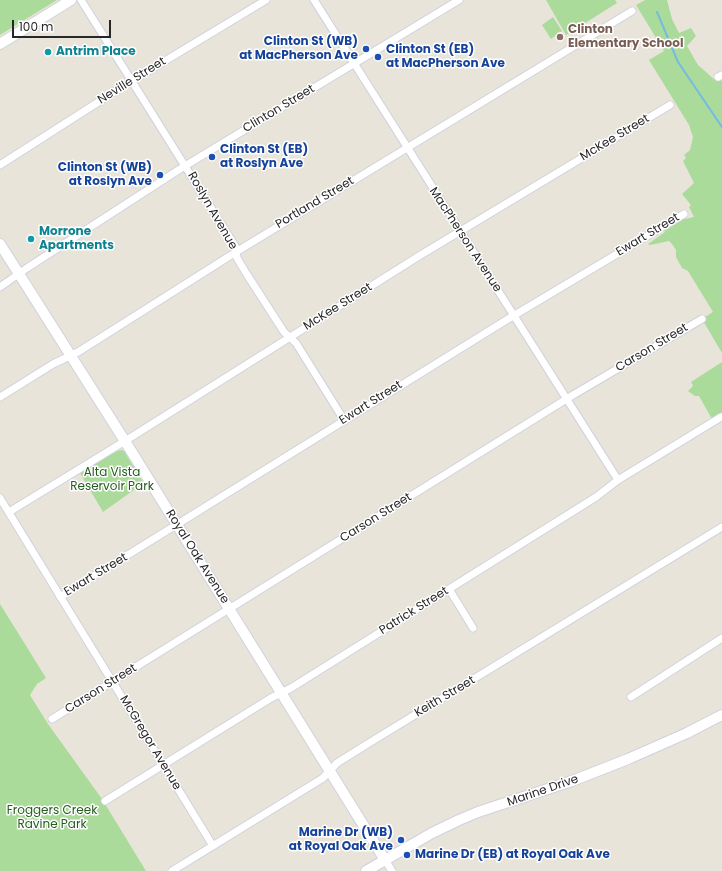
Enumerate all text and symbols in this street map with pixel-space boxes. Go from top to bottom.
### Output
scale bar [14,12,113,38]
text: 100 m [19,18,53,35]
place label: Clinton Elementary School [568,23,683,51]
marker: Clinton Elementary School [555,32,565,42]
place label: Clinton St (WB) at MacPherson Ave [239,35,358,63]
place label: Clinton St (EB) at MacPherson Ave [386,43,505,71]
marker: Clinton St (WB) at MacPherson Ave [361,44,371,54]
place label: Antrim Place [56,45,136,59]
marker: Antrim Place [43,47,53,57]
marker: Clinton St (EB) at MacPherson Ave [373,52,383,62]
street label: Neville Street [95,54,169,108]
street label: Clinton Street [241,82,317,136]
street label: McKee Street [578,112,652,164]
place label: Clinton St (EB) at Roslyn Ave [220,143,308,171]
marker: Clinton St (EB) at Roslyn Ave [207,152,217,162]
place label: Clinton St (WB) at Roslyn Ave [58,161,152,189]
marker: Clinton St (WB) at Roslyn Ave [155,170,165,180]
street label: Roslyn Avenue [184,170,240,252]
street label: Portland Street [273,174,357,232]
street label: MacPherson Avenue [426,185,504,295]
street label: Ewart Street [614,210,682,260]
place label: Morrone Apartments [39,225,114,253]
marker: Morrone Apartments [26,234,36,244]
street label: McKee Street [301,280,375,334]
street label: Carson Street [613,321,691,375]
street label: Ewart Street [337,378,405,428]
park label: Alta Vista Reservoir Park [70,466,154,494]
street label: Carson Street [337,490,415,546]
street label: Royal Oak Avenue [162,507,232,607]
street label: Ewart Street [62,550,130,600]
street label: Patrick Street [377,584,451,638]
street label: Carson Street [62,661,140,717]
street label: Keith Street [412,673,478,721]
street label: McGregor Avenue [116,693,184,793]
street label: Marine Drive [506,772,580,810]
park label: Froggers Creek Ravine Park [7,804,97,832]
place label: Marine Dr (WB) at Royal Oak Ave [289,826,393,854]
marker: Marine Dr (WB) at Royal Oak Ave [396,835,406,845]
place label: Marine Dr (EB) at Royal Oak Ave [415,848,610,862]
marker: Marine Dr (EB) at Royal Oak Ave [402,850,412,860]

